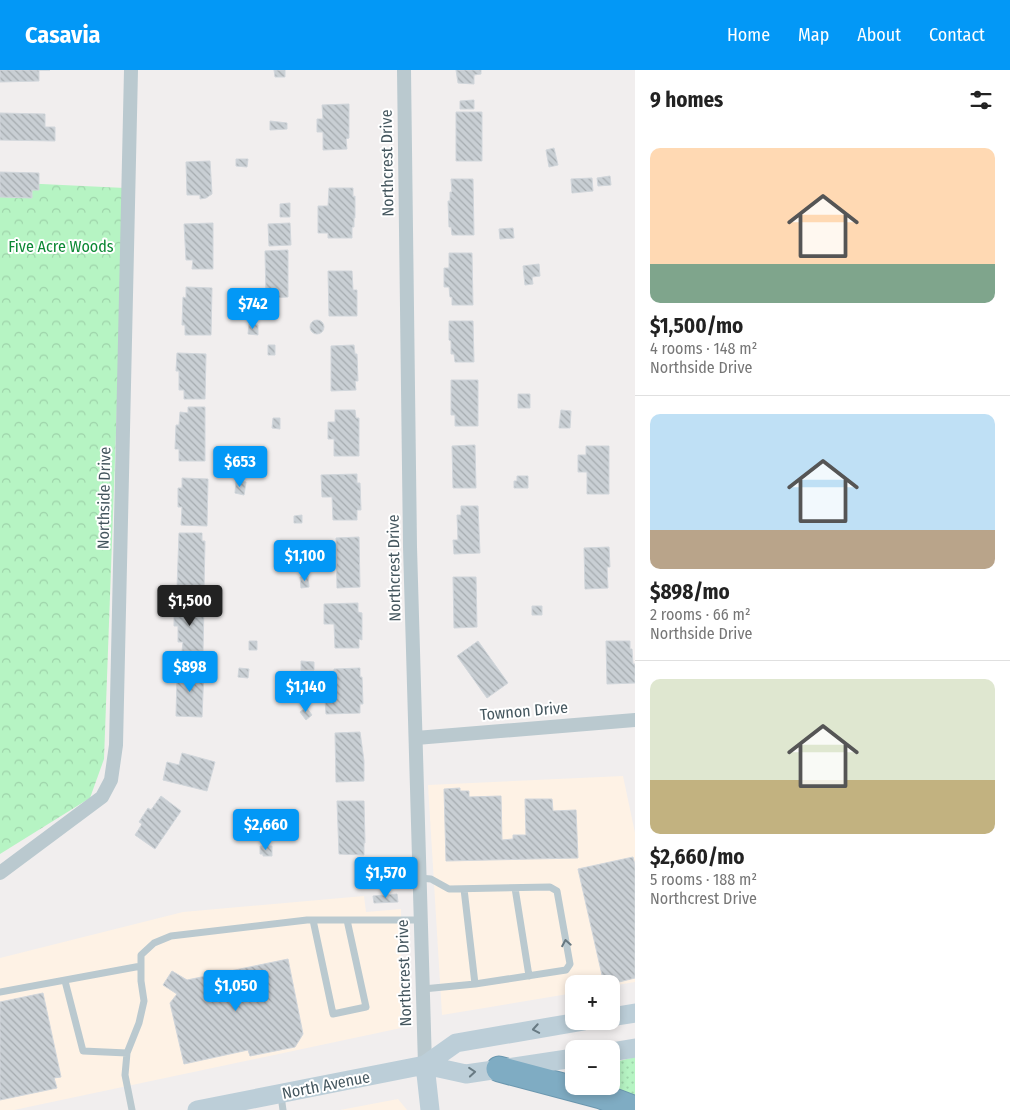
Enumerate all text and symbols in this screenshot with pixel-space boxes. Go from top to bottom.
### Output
text: Casavia [25,21,101,49]
text: Home [727,24,770,46]
text: Map [798,24,829,46]
text: About [857,24,901,46]
text: Contact [929,24,985,46]
icon: filters [967,86,995,114]
text: 9 homes [650,87,723,113]
street label: Northcrest Drive [377,109,397,217]
icon: home [778,181,868,271]
park label: Five Acre Woods [8,237,114,256]
pin: $742 [223,288,283,330]
text: $742 [238,294,268,313]
text: $1,500/mo [650,313,743,339]
text: 4 rooms · 148 m² [650,339,757,358]
text: Northside Drive [650,358,752,377]
pin: $653 [210,446,270,488]
icon: home [778,446,868,536]
street label: Northside Drive [94,447,114,549]
text: $653 [224,452,256,471]
street label: Northcrest Drive [384,514,404,622]
pin: $1,100 [264,540,346,582]
text: $1,100 [285,546,325,565]
text: $898/mo [650,579,730,605]
pin: $1,500 [149,584,231,627]
text: $1,500 [168,591,212,610]
text: 2 rooms · 66 m² [650,605,750,624]
text: Northside Drive [650,624,752,643]
pin: $898 [160,650,220,693]
text: $898 [174,657,206,676]
pin: $1,140 [265,670,347,713]
text: $1,140 [286,677,326,696]
street label: Townon Drive [479,698,569,724]
icon: home [778,711,868,801]
pin: $2,660 [225,808,307,851]
text: $2,660 [244,815,288,834]
text: $2,660/mo [650,844,744,870]
pin: $1,570 [345,856,427,899]
text: $1,570 [366,863,406,882]
text: 5 rooms · 188 m² [650,870,757,889]
text: Northcrest Drive [650,889,757,908]
street label: Northcrest Drive [393,919,415,1027]
one-way arrow [562,939,572,948]
pin: $1,050 [195,970,277,1012]
map controls [565,975,620,1095]
button: + [565,975,620,1030]
text: $1,050 [215,976,257,995]
one-way arrow [532,1024,541,1034]
button: − [565,1040,620,1095]
street label: North Avenue [280,1067,372,1103]
one-way arrow [469,1067,477,1078]

